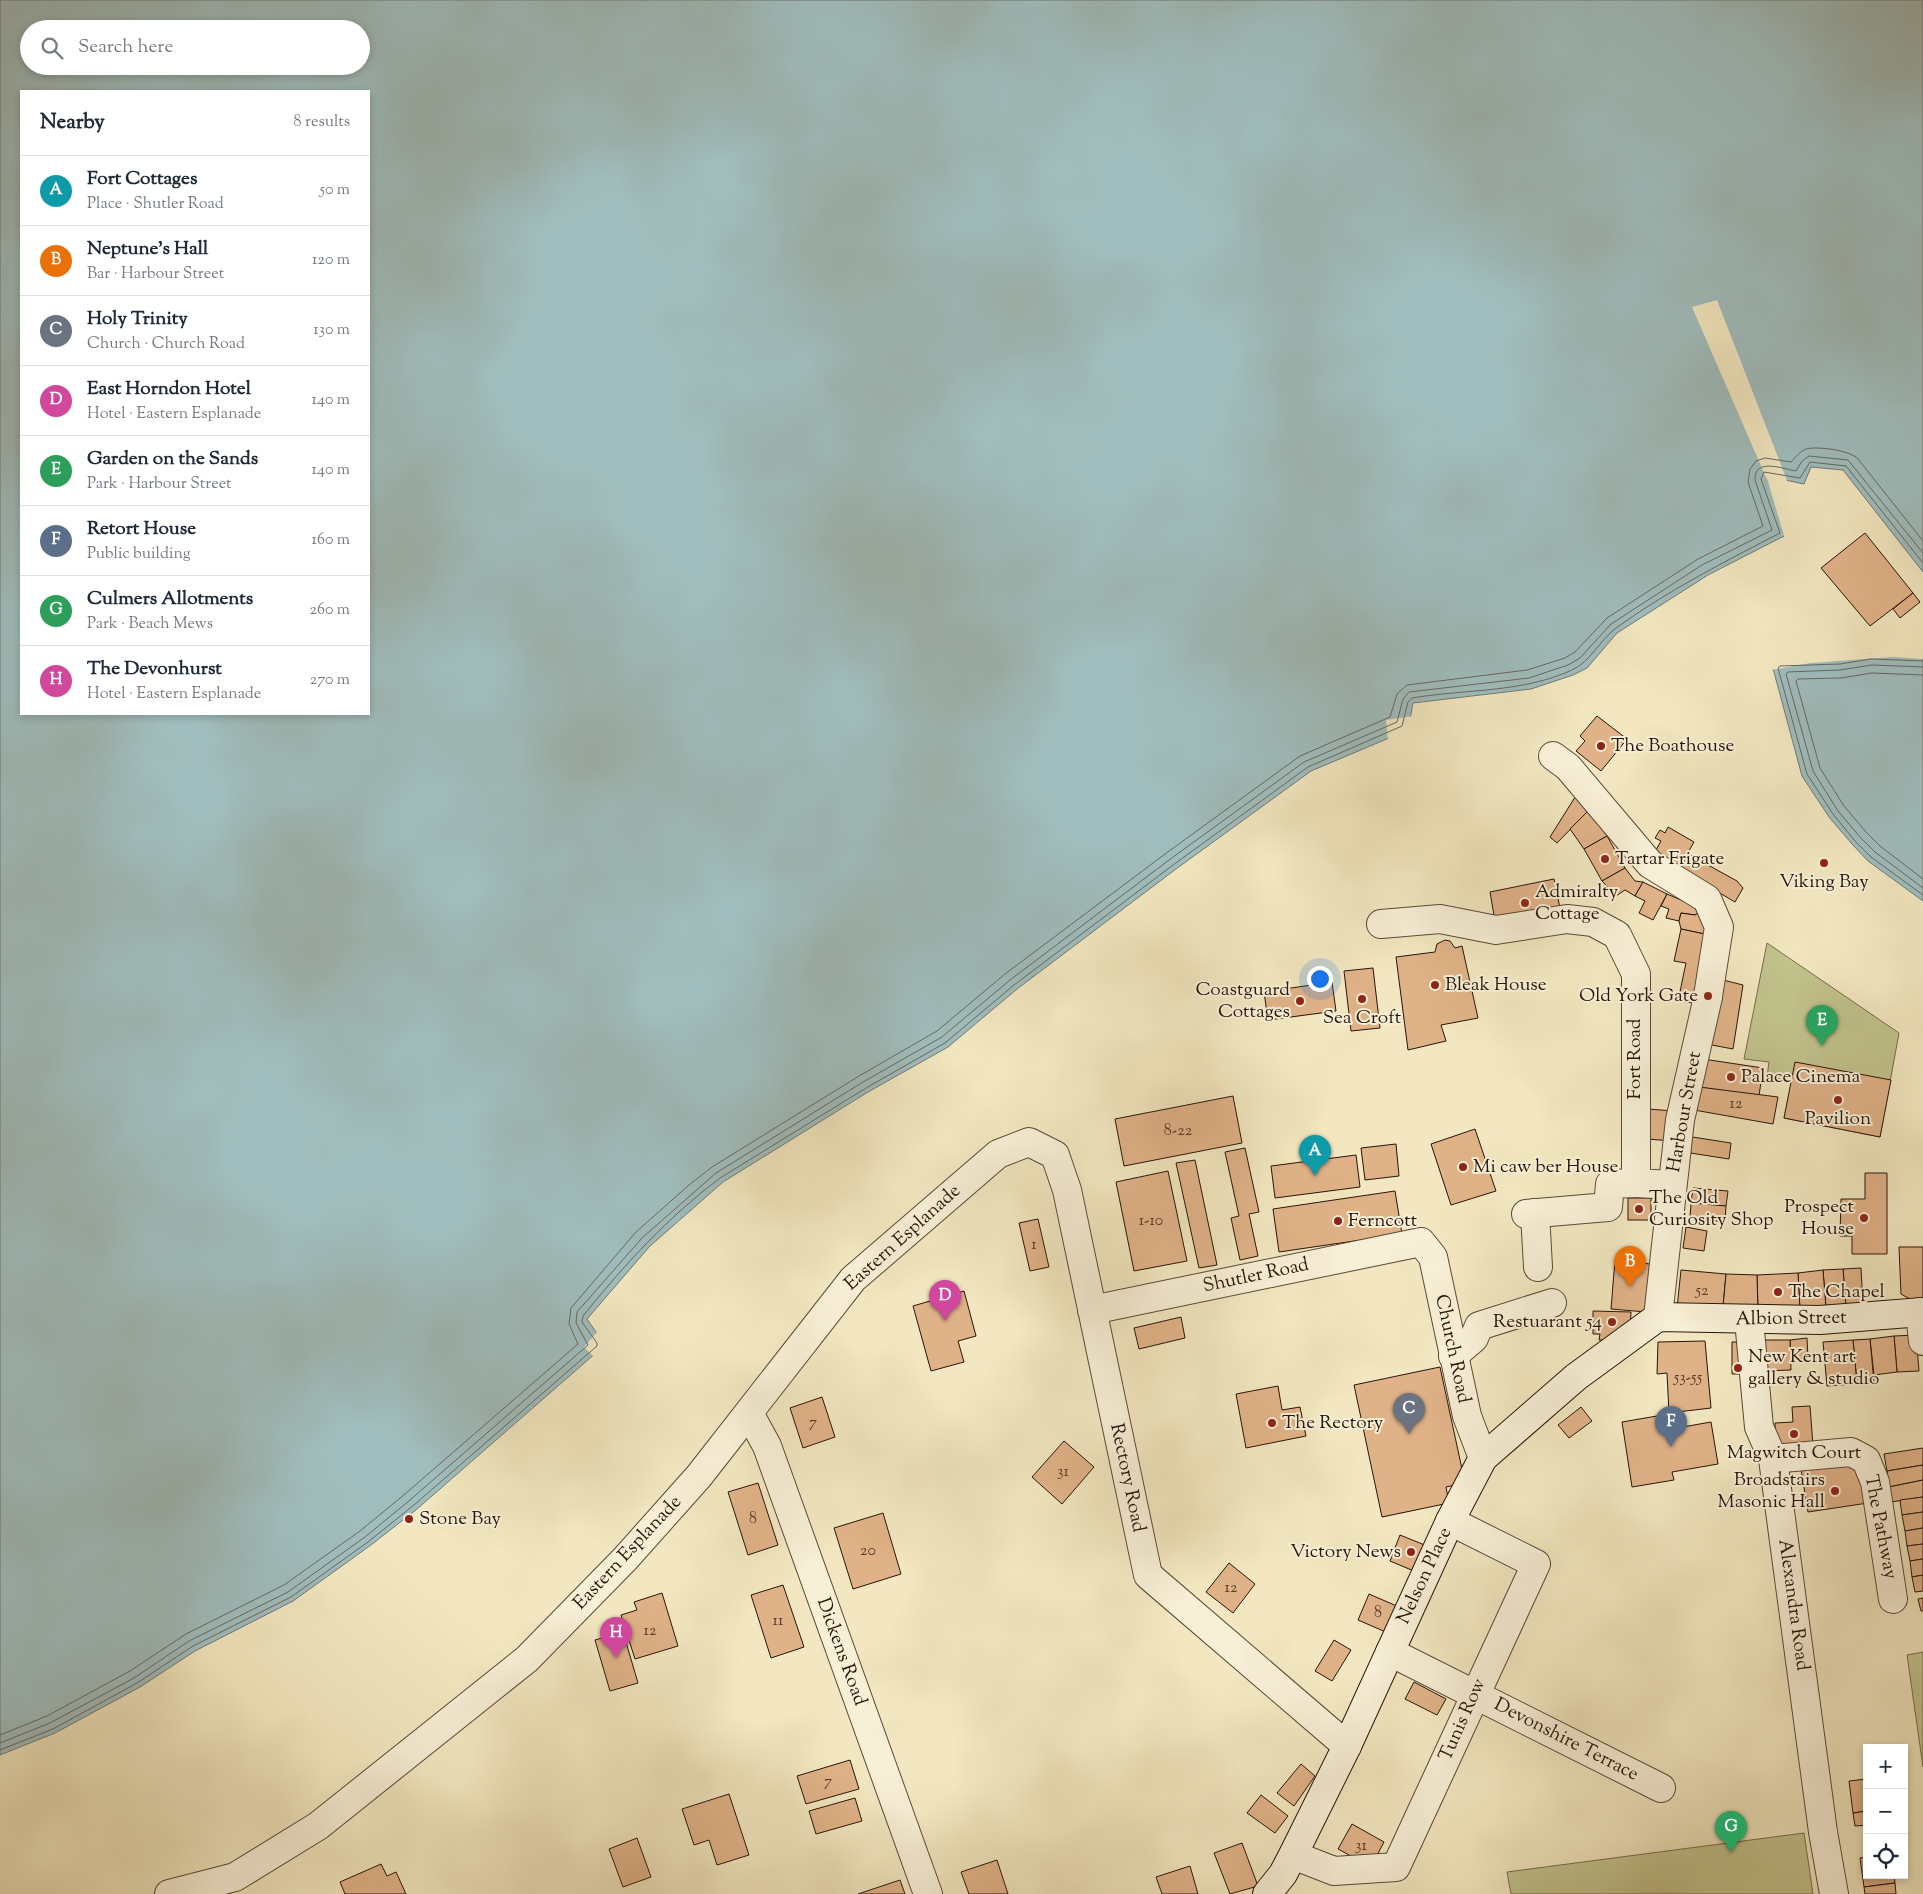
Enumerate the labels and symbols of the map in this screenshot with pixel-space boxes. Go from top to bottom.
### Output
place label: The Boathouse [1611,733,1734,760]
marker: The Boathouse [1595,740,1607,752]
place label: Tartar Frigate [1615,846,1724,873]
marker: Tartar Frigate [1599,853,1611,865]
marker: Viking Bay [1818,857,1830,869]
place label: Viking Bay [1779,869,1869,896]
place label: Admiralty Cottage [1535,879,1619,928]
marker: Admiralty Cottage [1519,897,1531,909]
your location [1307,966,1333,992]
place label: Bleak House [1445,972,1547,999]
place label: Coastguard Cottages [1196,977,1290,1026]
marker: Bleak House [1429,979,1441,991]
place label: Old York Gate [1579,983,1698,1010]
marker: Old York Gate [1702,990,1714,1002]
marker: Sea Croft [1356,993,1368,1005]
marker: Coastguard Cottages [1294,995,1306,1007]
place label: Sea Croft [1323,1005,1402,1032]
pin: E [1806,1005,1838,1046]
street label: Fort Road [1622,1018,1649,1100]
street label: Harbour Street [1661,1049,1709,1175]
place label: Palace Cinema [1741,1064,1861,1091]
marker: Palace Cinema [1725,1071,1737,1083]
house number: 12 [1730,1093,1743,1116]
marker: Pavilion [1832,1094,1844,1106]
place label: Pavilion [1805,1106,1871,1133]
house number: 8-22 [1164,1120,1193,1143]
pin: A [1299,1135,1331,1176]
place label: Mi caw ber House [1473,1154,1618,1181]
marker: Mi caw ber House [1457,1161,1469,1173]
street label: Eastern Esplanade [839,1178,967,1298]
place label: The Old Curiosity Shop [1649,1185,1774,1234]
place label: Prospect House [1784,1194,1854,1243]
marker: The Old Curiosity Shop [1633,1203,1645,1215]
place label: Ferncott [1348,1208,1418,1235]
house number: 1-10 [1139,1210,1163,1233]
marker: Prospect House [1858,1212,1870,1224]
marker: Ferncott [1332,1215,1344,1227]
house number: 1 [1031,1234,1037,1257]
pin: B [1614,1246,1646,1287]
street label: Shutler Road [1201,1252,1312,1300]
place label: The Chapel [1788,1279,1885,1306]
pin: D [929,1280,961,1321]
house number: 52 [1695,1280,1709,1303]
marker: The Chapel [1772,1286,1784,1298]
street label: Church Road [1427,1292,1477,1406]
street label: Albion Street [1735,1305,1847,1333]
place label: Restuarant 54 [1493,1309,1602,1336]
marker: Restuarant 54 [1606,1316,1618,1328]
place label: New Kent art gallery & studio [1748,1344,1879,1393]
marker: New Kent art gallery & studio [1732,1362,1744,1374]
house number: 53-55 [1673,1367,1703,1390]
pin: C [1393,1393,1425,1434]
pin: F [1655,1406,1687,1447]
place label: The Rectory [1282,1410,1384,1437]
house number: 7 [809,1412,817,1435]
marker: The Rectory [1266,1417,1278,1429]
street label: Rectory Road [1102,1421,1152,1535]
marker: Magwitch Court [1788,1428,1800,1440]
place label: Magwitch Court [1727,1440,1862,1467]
house number: 31 [1057,1461,1070,1484]
place label: Broadstairs Masonic Hall [1717,1467,1825,1516]
street label: The Pathway [1857,1472,1903,1582]
marker: Broadstairs Masonic Hall [1829,1485,1841,1497]
street label: Eastern Esplanade [568,1490,688,1616]
place label: Stone Bay [419,1506,502,1533]
house number: 8 [749,1508,757,1531]
marker: Stone Bay [403,1513,415,1525]
street label: Nelson Place [1391,1523,1459,1629]
street label: Alexandra Road [1770,1537,1816,1673]
place label: Victory News [1290,1539,1401,1566]
house number: 20 [860,1540,876,1563]
marker: Victory News [1405,1546,1417,1558]
house number: 12 [1225,1577,1238,1600]
street label: Dickens Road [809,1594,873,1710]
house number: 8 [1374,1602,1382,1625]
house number: 11 [773,1610,784,1633]
pin: H [600,1617,632,1658]
house number: 12 [644,1620,657,1643]
street label: Tunis Row [1433,1674,1493,1766]
street label: Devonshire Terrace [1489,1692,1643,1788]
house number: 7 [824,1771,832,1794]
pin: G [1715,1811,1747,1852]
house number: 31 [1355,1835,1368,1858]

